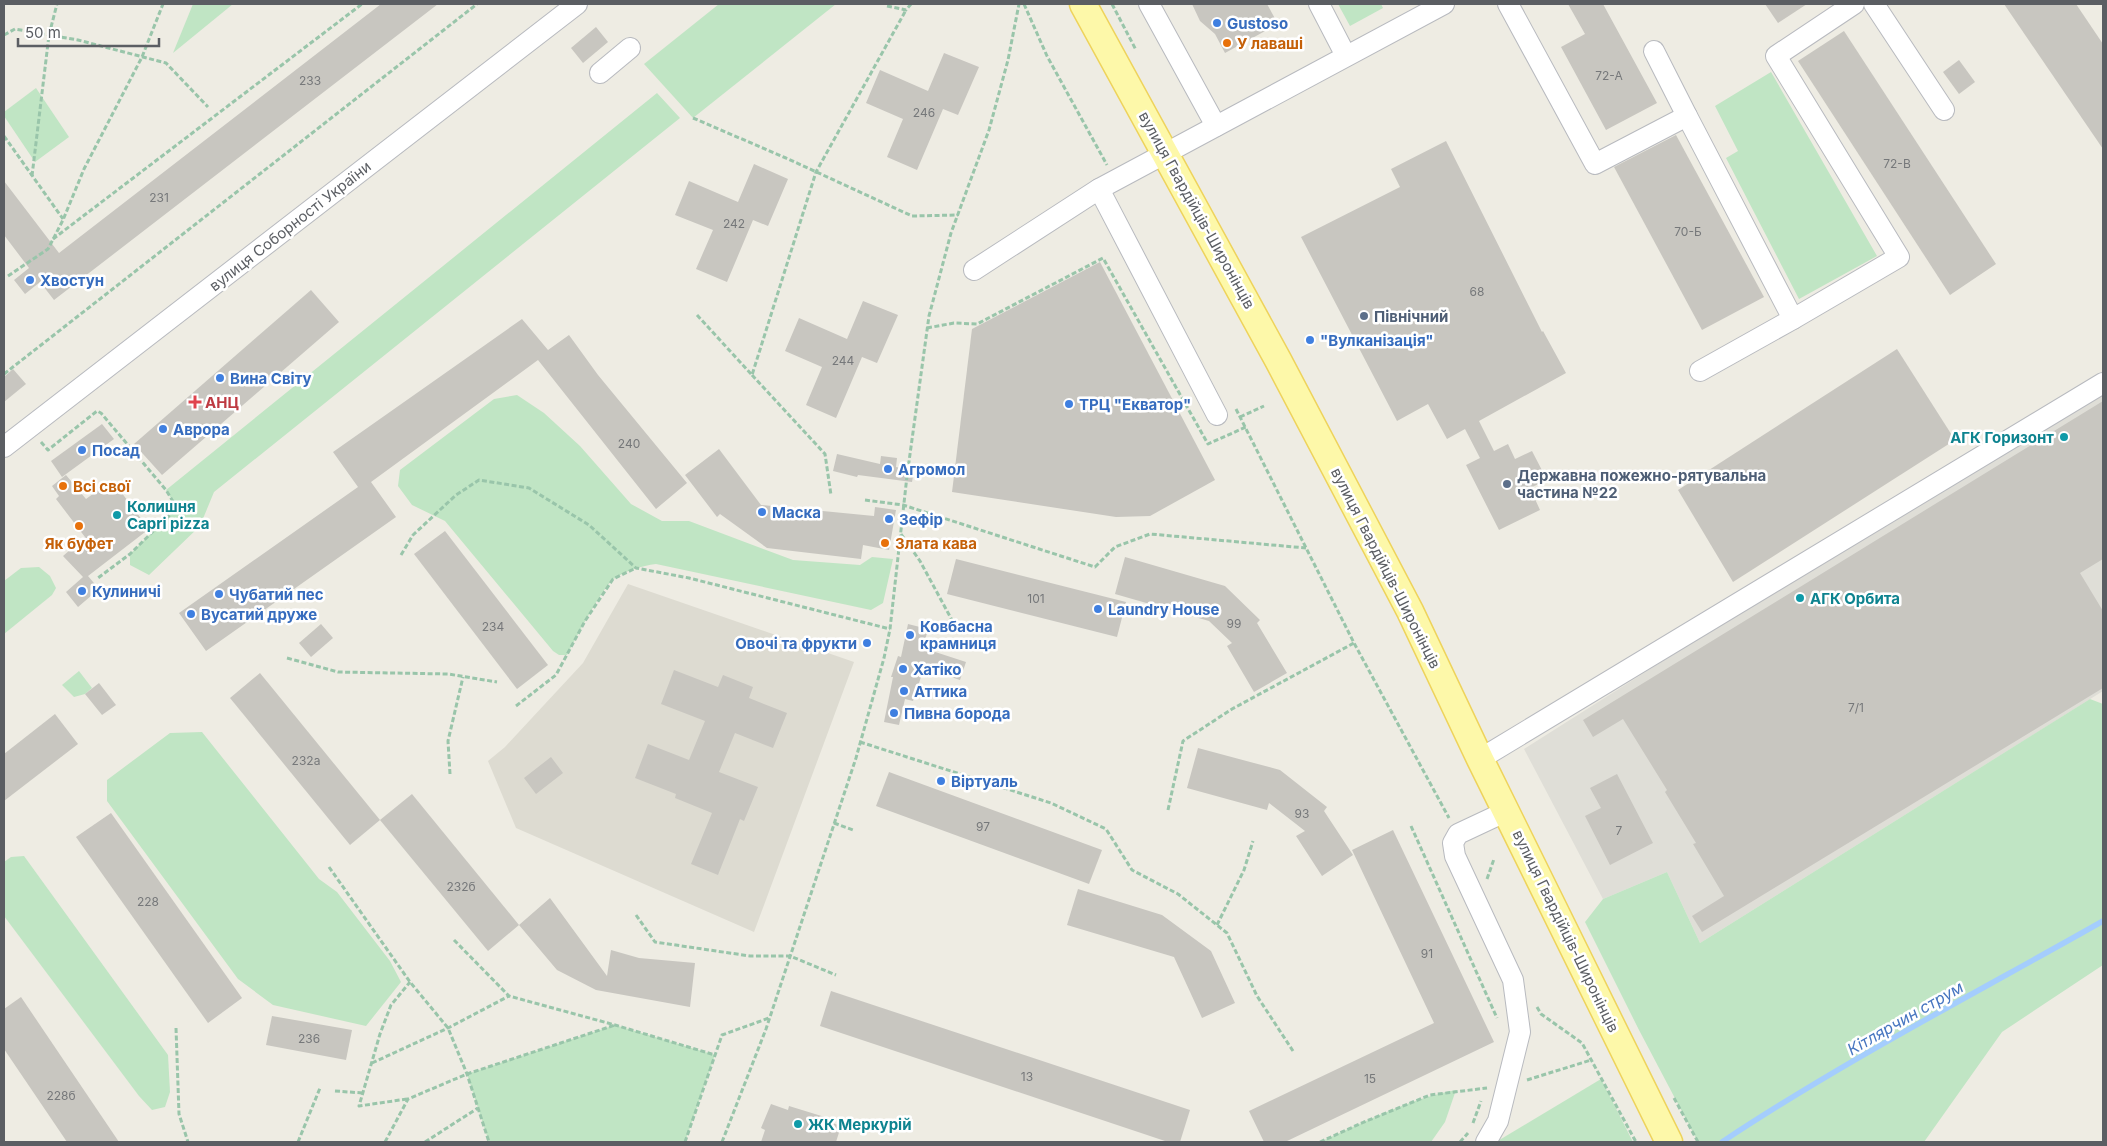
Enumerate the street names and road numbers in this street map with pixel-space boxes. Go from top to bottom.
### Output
street label: вулиця Гвардійців-Широнінців [1135,108,1259,312]
street label: вулиця Соборності України [205,157,375,295]
street label: вулиця Гвардійців-Широнінців [1327,464,1445,672]
street label: вулиця Гвардійців-Широнінців [1509,827,1623,1035]

